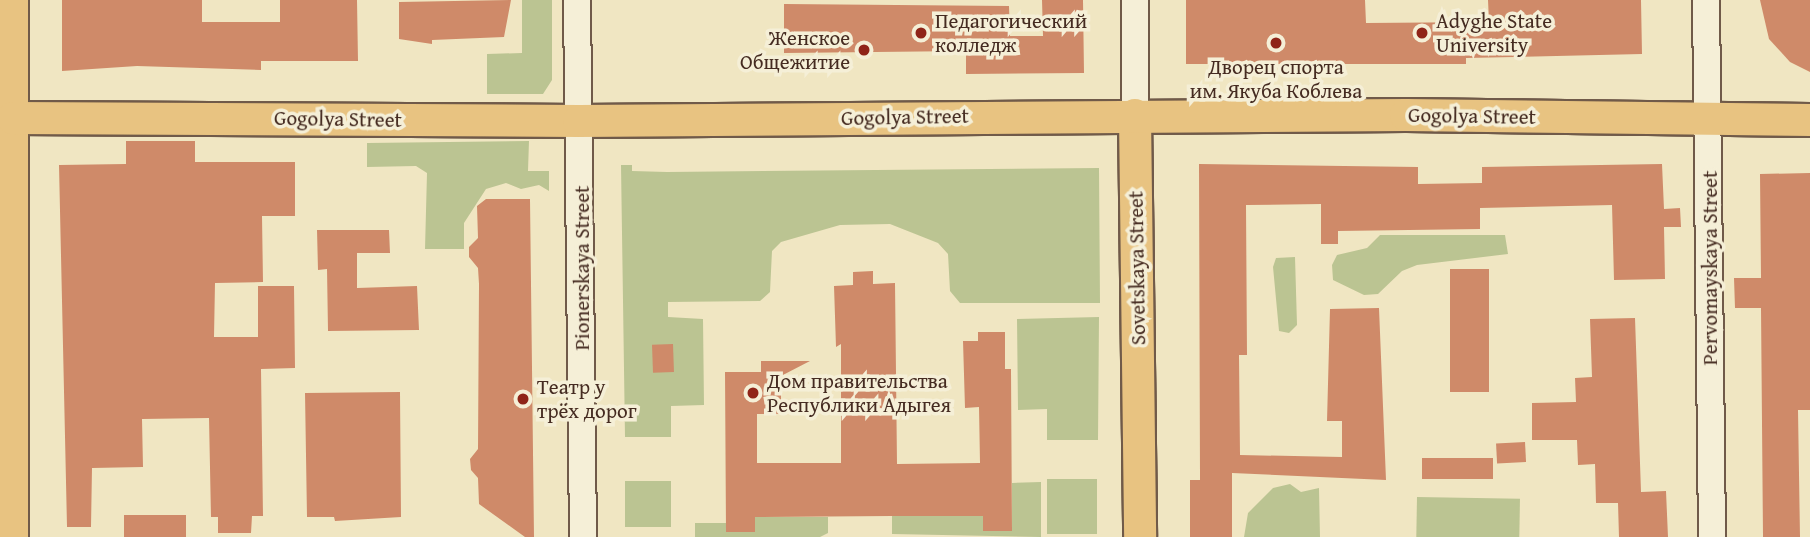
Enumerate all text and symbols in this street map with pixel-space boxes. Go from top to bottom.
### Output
place label: Педагогический колледж [935,8,1087,58]
place label: Adyghe State University [1436,8,1552,58]
place label: Женское Общежитие [740,25,850,75]
marker: Педагогический колледж [913,25,929,41]
marker: Adyghe State University [1414,25,1430,41]
marker: Дворец спорта им. Якуба Коблева [1268,35,1284,51]
marker: Женское Общежитие [856,42,872,58]
place label: Дворец спорта им. Якуба Коблева [1190,54,1362,104]
street label: Gogolya Street [1408,102,1536,130]
street label: Gogolya Street [841,103,969,131]
street label: Gogolya Street [274,105,402,133]
street label: Pervomayskaya Street [1697,171,1723,365]
street label: Pionerskaya Street [569,186,595,350]
street label: Sovetskaya Street [1123,191,1151,345]
place label: Дом правительства Республики Адыгея [767,368,951,418]
place label: Театр у трёх дорог [537,374,637,424]
marker: Дом правительства Республики Адыгея [745,385,761,401]
marker: Театр у трёх дорог [515,391,531,407]

